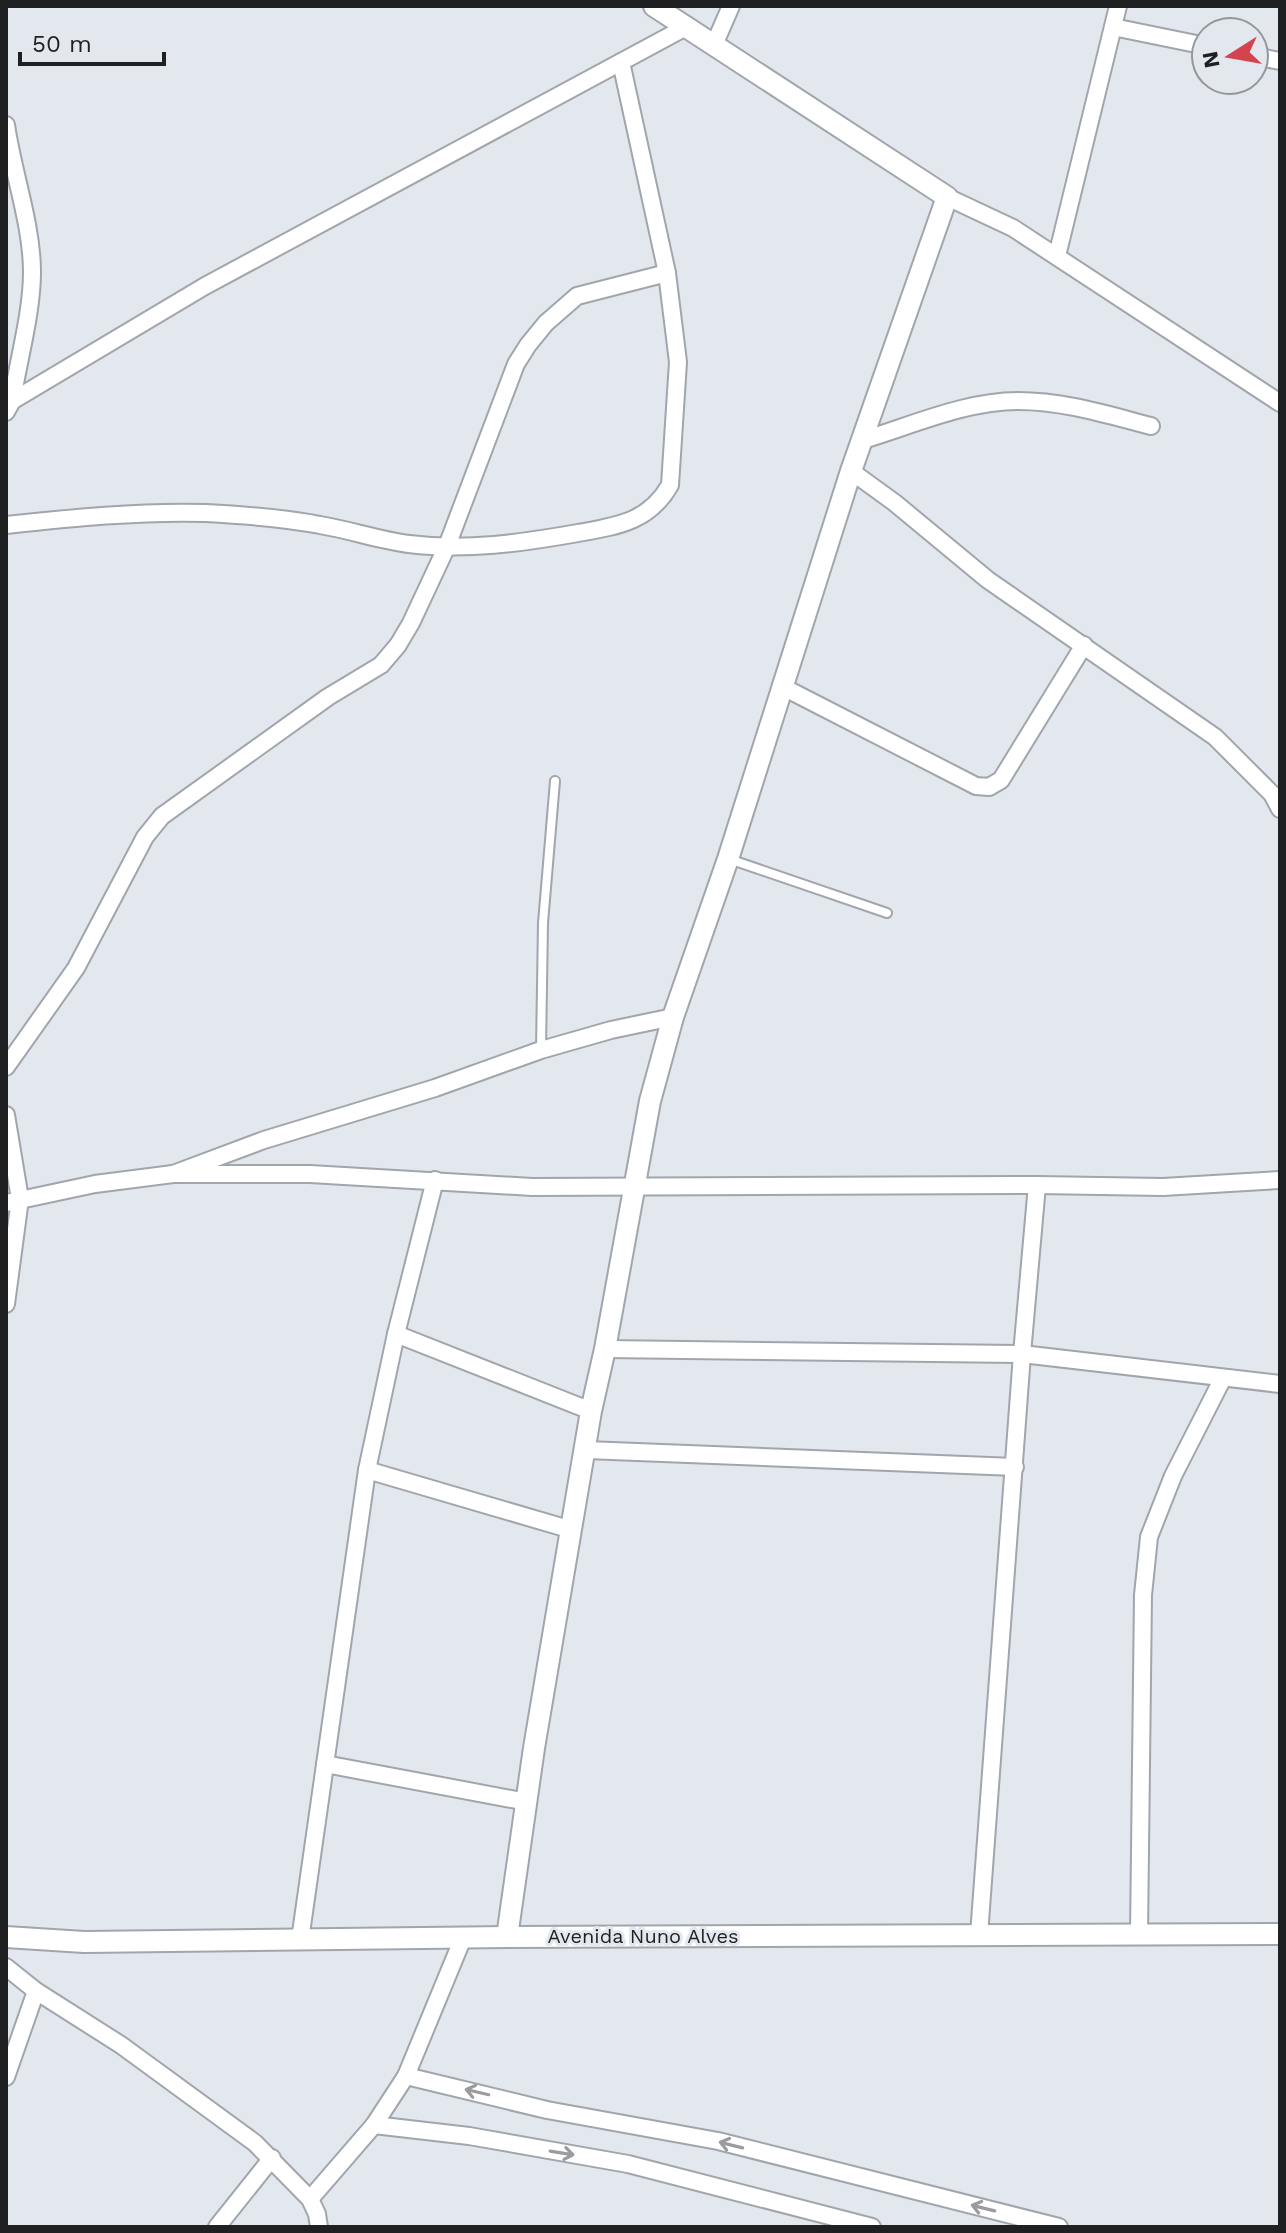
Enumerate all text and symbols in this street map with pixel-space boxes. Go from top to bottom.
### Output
scale bar [20,16,164,66]
north arrow [1190,16,1270,96]
text: 50 m [32,30,92,58]
text: N [1197,49,1225,70]
street label: Avenida Nuno Alves [547,1924,739,1948]
one-way arrow [465,2083,490,2098]
one-way arrow [719,2136,745,2151]
one-way arrow [548,2146,574,2161]
one-way arrow [971,2200,997,2215]

